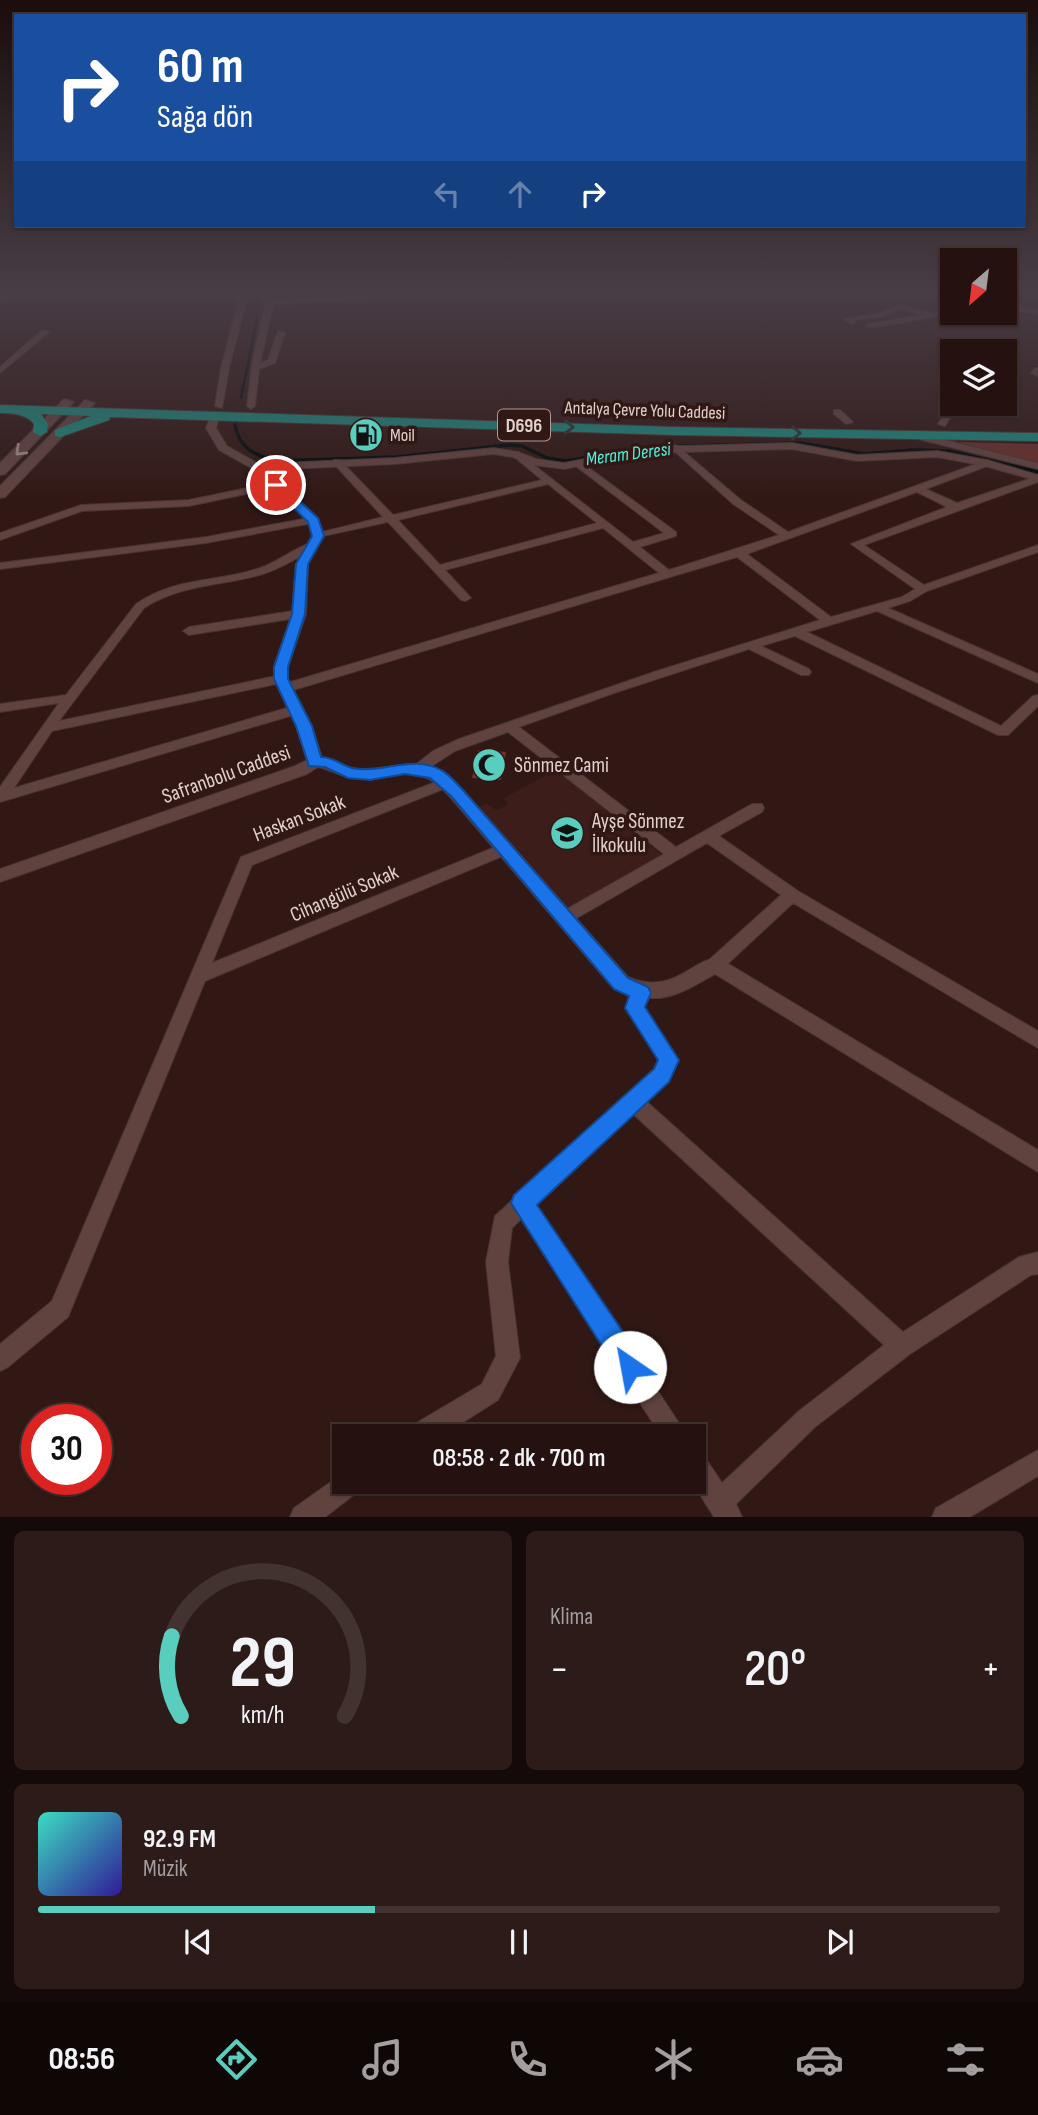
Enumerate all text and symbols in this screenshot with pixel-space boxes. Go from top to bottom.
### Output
text: 60 m [157,38,244,97]
icon: right [42,42,133,133]
text: Sağa dön [157,98,253,137]
icon: left [428,175,466,213]
icon: ahead [501,175,539,213]
icon: right [574,175,612,213]
north arrow [940,248,1017,326]
map controls [940,248,1017,416]
button: layers [940,339,1017,416]
street label: Antalya Çevre Yolu Caddesi [563,397,726,424]
road number: D696 [498,410,550,440]
fuel station icon: Moil [347,416,385,454]
one-way arrow [564,419,575,434]
place label: Moil [390,425,415,446]
one-way arrow [792,425,802,441]
water label: Meram Deresi [584,438,672,471]
one-way arrow [15,443,28,456]
pin [246,455,306,515]
icon: arrive [257,466,295,504]
street label: Safranbolu Caddesi [159,740,294,809]
mosque icon: Sönmez Cami [470,746,508,784]
place label: Sönmez Cami [514,753,609,778]
street label: Haskan Sokak [250,789,349,847]
place label: Ayşe Sönmez İlkokulu [591,809,685,858]
school or university icon: Ayşe Sönmez İlkokulu [548,814,586,852]
street label: Cihangülü Sokak [286,859,402,927]
position arrow [593,1330,667,1404]
speed limit sign: 30 [21,1404,112,1495]
text: 08:58 · 2 dk · 700 m [432,1443,606,1474]
text: Klima [550,1603,593,1631]
text: 29 [230,1621,296,1709]
text: 20° [744,1638,806,1701]
text: − [550,1647,569,1692]
text: + [981,1647,1000,1692]
text: km/h [241,1700,285,1731]
text: 92.9 FM [143,1824,216,1855]
text: Müzik [143,1855,188,1883]
icon: previous [179,1923,217,1961]
icon: pause [500,1923,538,1961]
icon: next [821,1923,859,1961]
icon: directions [212,2035,261,2084]
icon: music [358,2035,407,2084]
icon: phone [503,2035,552,2084]
icon: climate [649,2035,698,2084]
icon: car [795,2035,844,2084]
icon: filters [941,2035,990,2084]
text: 08:56 [48,2040,115,2079]

